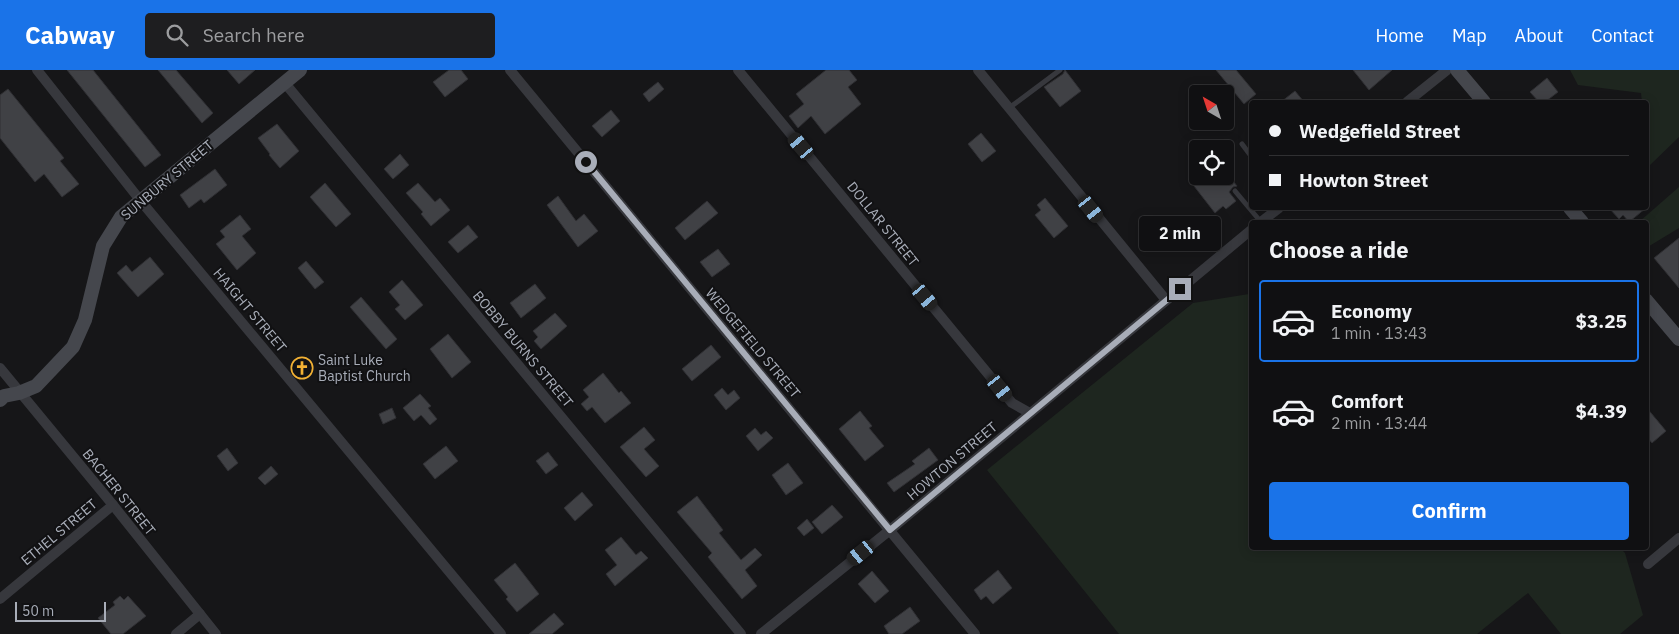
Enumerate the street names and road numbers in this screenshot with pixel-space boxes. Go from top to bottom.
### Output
street label: SUNBURY STREET [117,136,217,224]
street label: DOLLAR STREET [843,178,923,270]
street label: HAIGHT STREET [209,264,291,356]
street label: WEDGEFIELD STREET [702,284,804,402]
street label: BOBBY BURNS STREET [469,287,577,411]
street label: HOWTON STREET [903,418,1001,504]
street label: BACHER STREET [79,445,159,539]
street label: ETHEL STREET [17,495,101,569]

